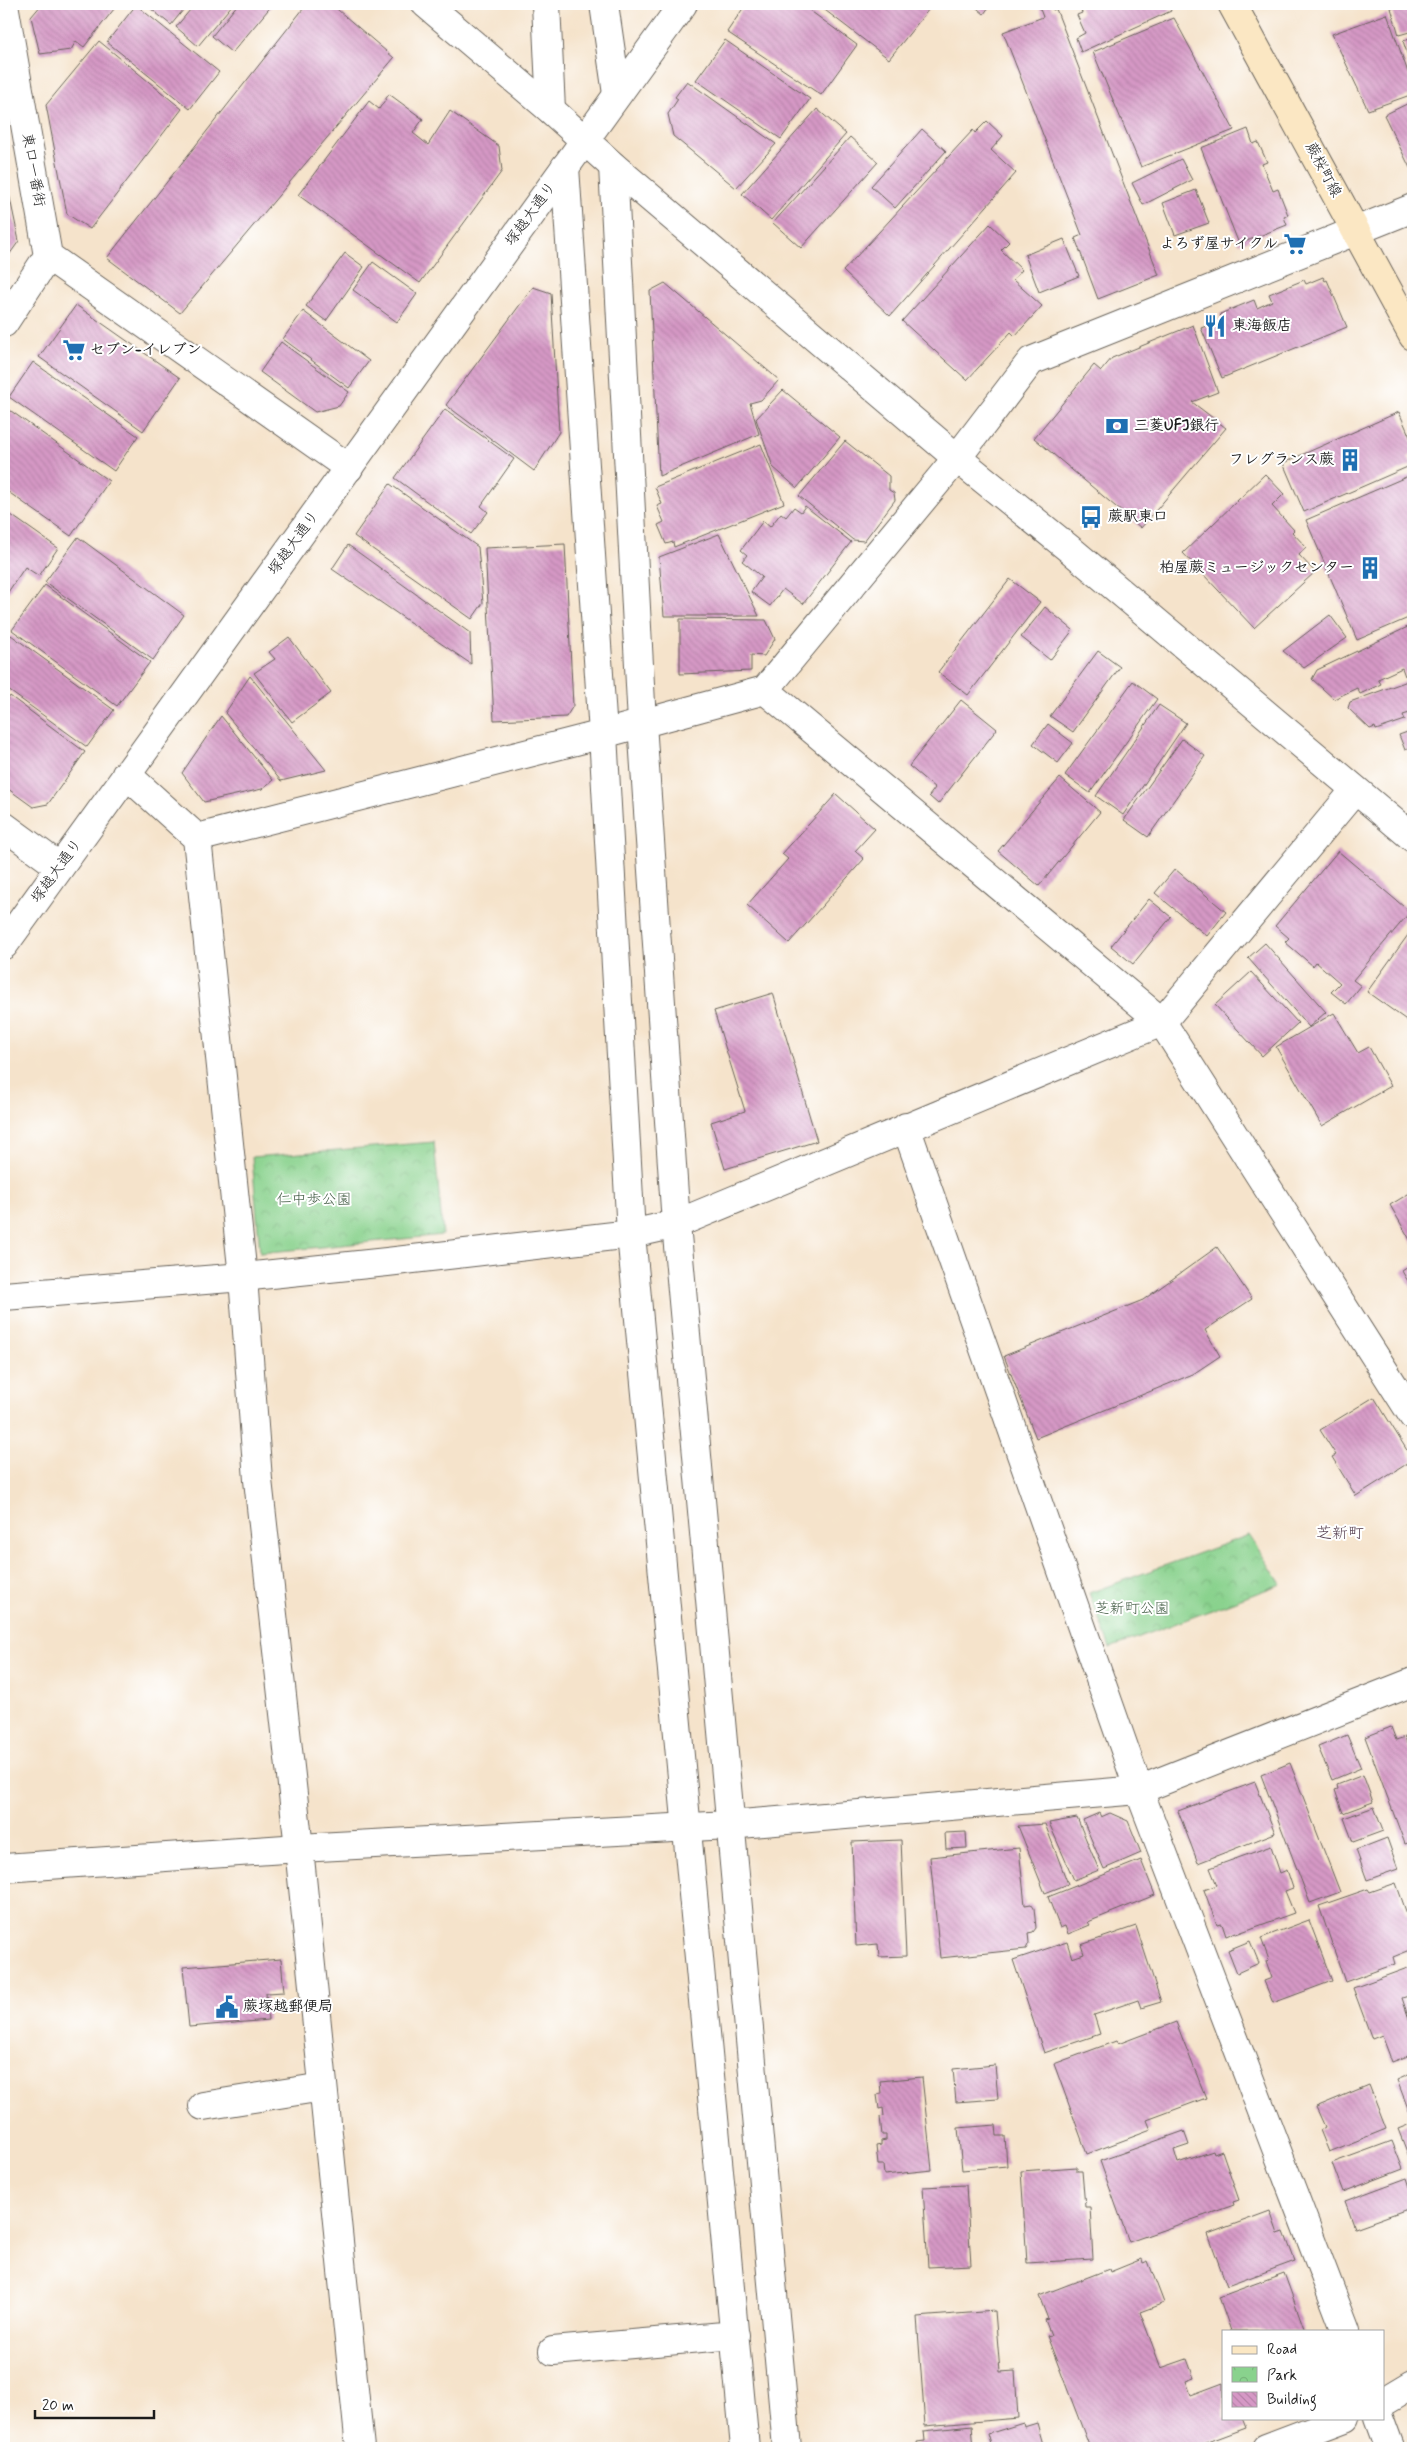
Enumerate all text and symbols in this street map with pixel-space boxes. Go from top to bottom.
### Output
street label: 東口一番街 [17,131,49,209]
street label: 蕨桜町線 [1300,139,1346,201]
street label: 塚越大通り [501,178,561,250]
supermarket icon: よろず屋サイクル [1282,231,1308,257]
place label: よろず屋サイクル [1160,234,1278,254]
restaurant icon: 東海飯店 [1202,313,1228,339]
place label: 東海飯店 [1232,316,1292,336]
supermarket icon: セブン-イレブン [61,337,87,363]
place label: セブン-イレブン [90,340,202,360]
bank icon: 三菱UFJ銀行 [1104,413,1130,439]
place label: 三菱UFJ銀行 [1134,416,1219,436]
building icon: フレグランス蕨 [1337,447,1363,473]
place label: フレグランス蕨 [1229,450,1334,470]
bus stop icon: 蕨駅東口 [1078,504,1104,530]
street label: 塚越大通り [264,507,324,579]
place label: 蕨駅東口 [1108,507,1168,527]
building icon: 柏屋蕨ミュージックセンター [1357,555,1383,581]
place label: 柏屋蕨ミュージックセンター [1159,558,1354,578]
street label: 塚越大通り [27,835,87,907]
park label: 仁中歩公園 [276,1190,352,1210]
district label: 芝新町 [1316,1523,1364,1544]
park label: 芝新町公園 [1094,1599,1170,1619]
public building icon: 蕨塚越郵便局 [214,1994,240,2020]
place label: 蕨塚越郵便局 [243,1997,333,2017]
legend [1222,2330,1384,2420]
text: Road [1267,2340,1297,2360]
text: Park [1267,2366,1297,2386]
scale bar [35,2387,154,2419]
text: Building [1267,2390,1317,2411]
text: 20 m [42,2396,74,2416]

